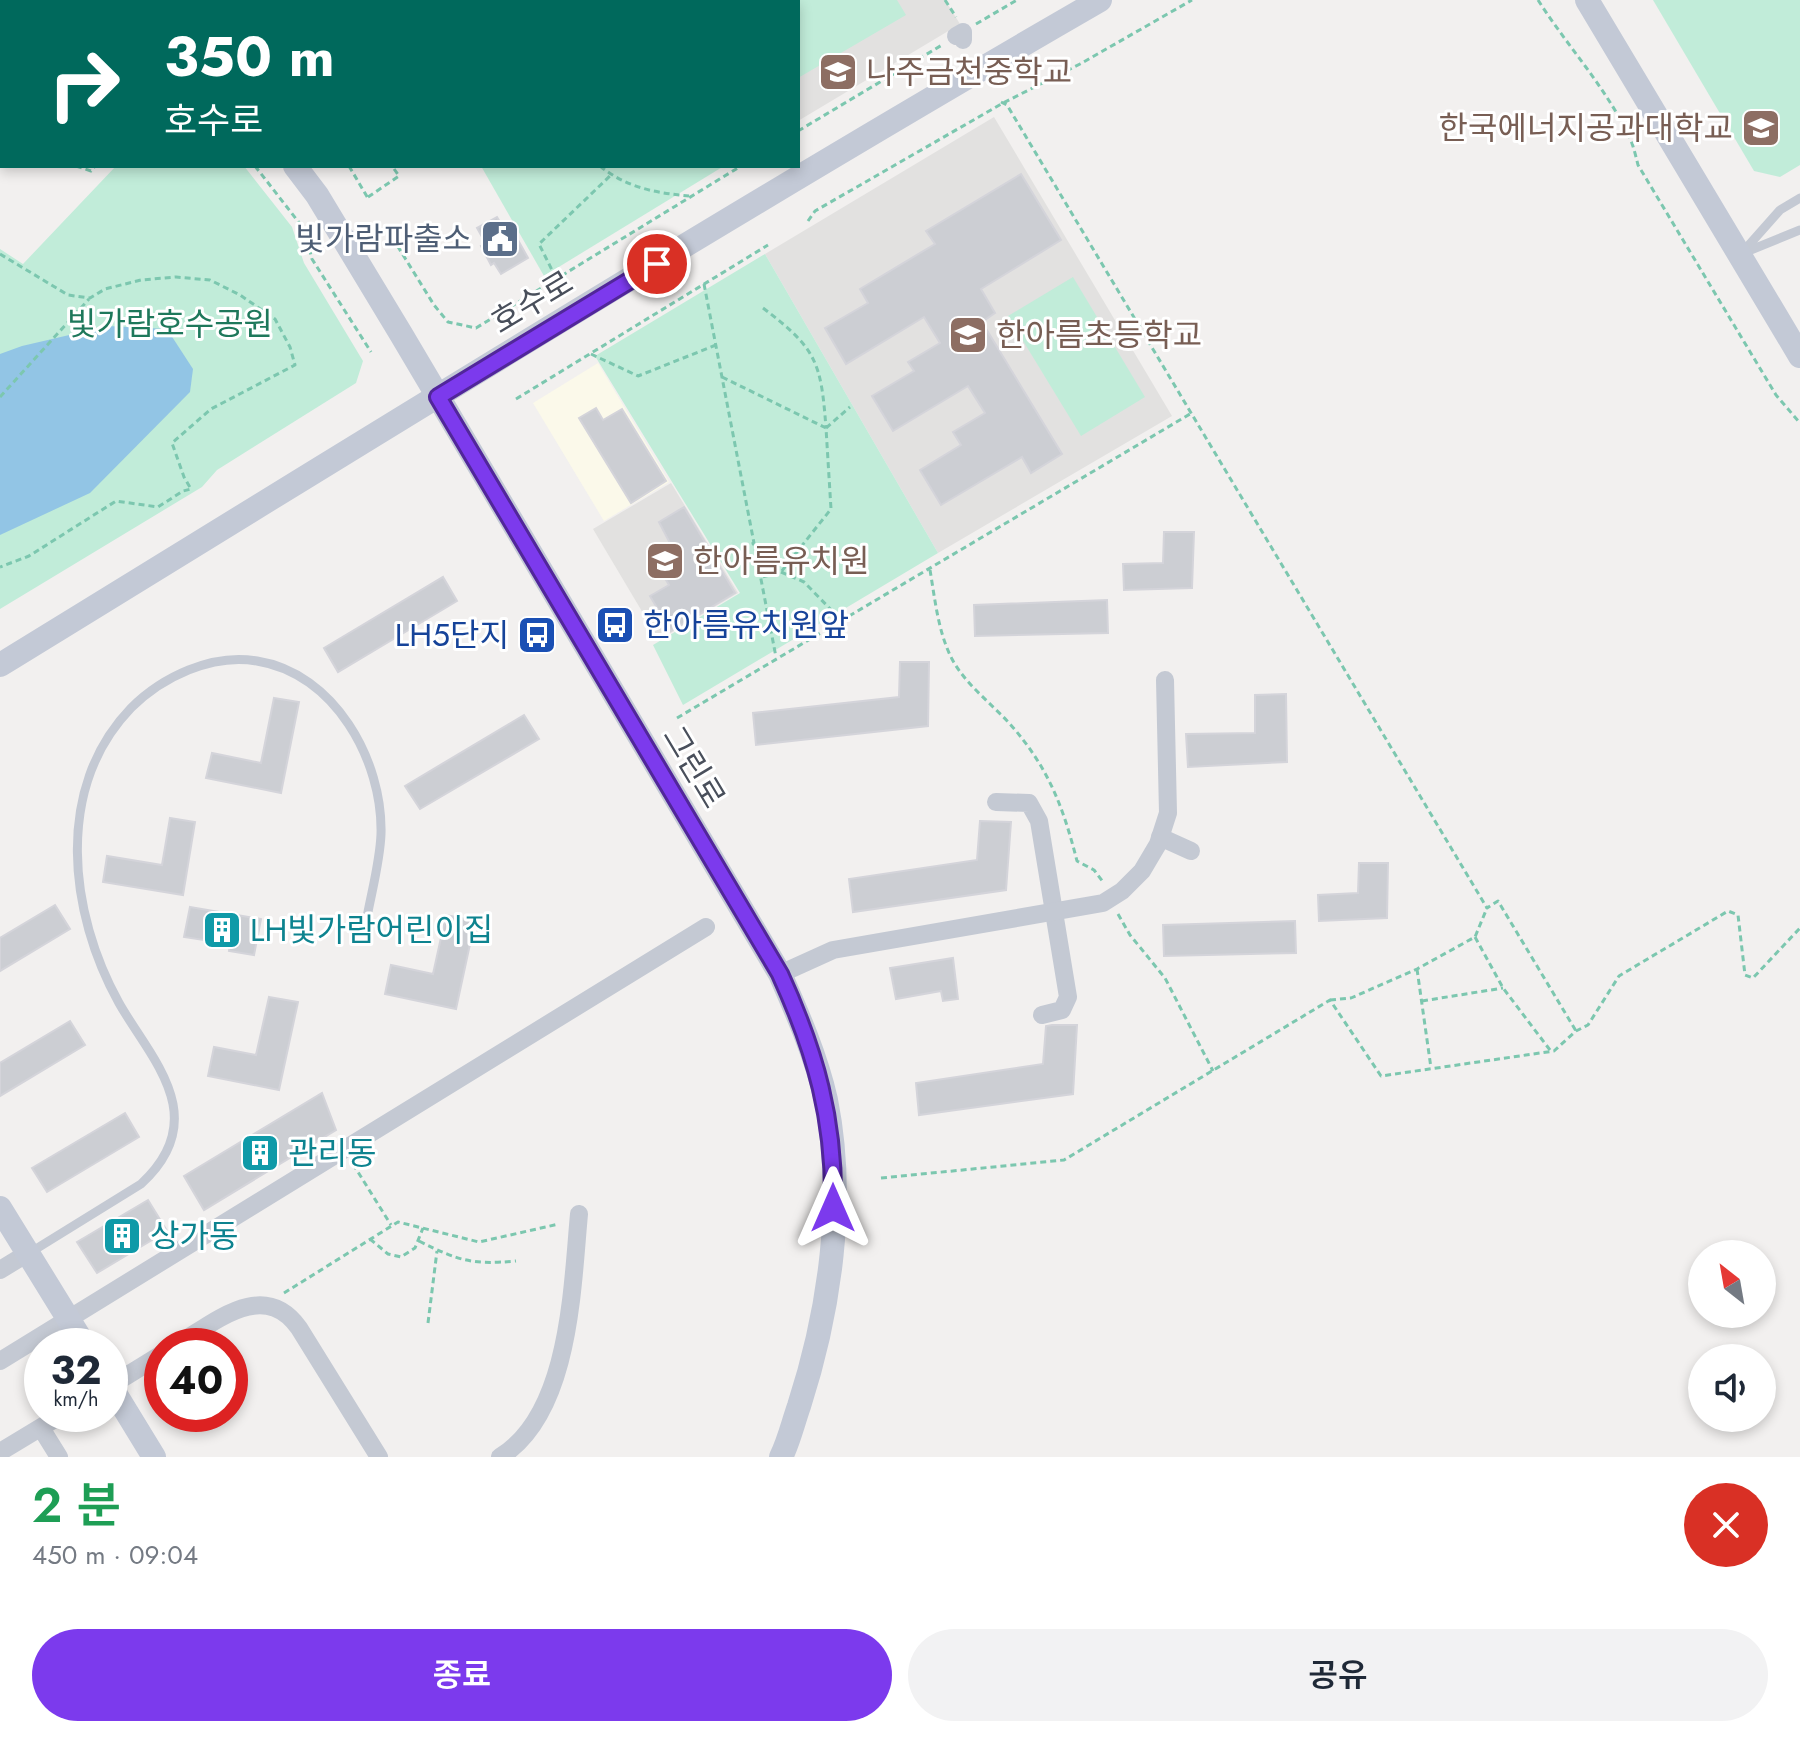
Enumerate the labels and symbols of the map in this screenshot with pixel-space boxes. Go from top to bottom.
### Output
place label: 나주금천중학교 [866,49,1072,95]
school or university icon: 나주금천중학교 [817,51,859,93]
place label: 한국에너지공과대학교 [1439,105,1733,151]
school or university icon: 한국에너지공과대학교 [1740,107,1782,149]
place label: 빛가람파출소 [295,216,472,262]
public building icon: 빛가람파출소 [479,218,521,260]
pin [623,230,691,298]
street label: 호수로 [482,260,582,344]
park label: 빛가람호수공원 [67,301,273,347]
place label: 한아름초등학교 [996,312,1202,358]
school or university icon: 한아름초등학교 [947,314,989,356]
place label: 한아름유치원 [693,538,870,584]
school or university icon: 한아름유치원 [644,540,686,582]
place label: 한아름유치원앞 [643,602,849,648]
bus stop icon: 한아름유치원앞 [594,604,636,646]
place label: LH5단지 [395,612,509,658]
bus stop icon: LH5단지 [516,614,558,656]
street label: 그린로 [652,717,736,817]
place label: LH빛가람어린이집 [250,907,493,953]
building icon: LH빛가람어린이집 [201,909,243,951]
place label: 관리동 [288,1130,376,1176]
building icon: 관리동 [239,1132,281,1174]
position arrow [791,1166,875,1250]
place label: 상가동 [150,1213,238,1259]
building icon: 상가동 [101,1215,143,1257]
north arrow [1688,1240,1776,1328]
speed limit sign: 40 [144,1328,248,1432]

